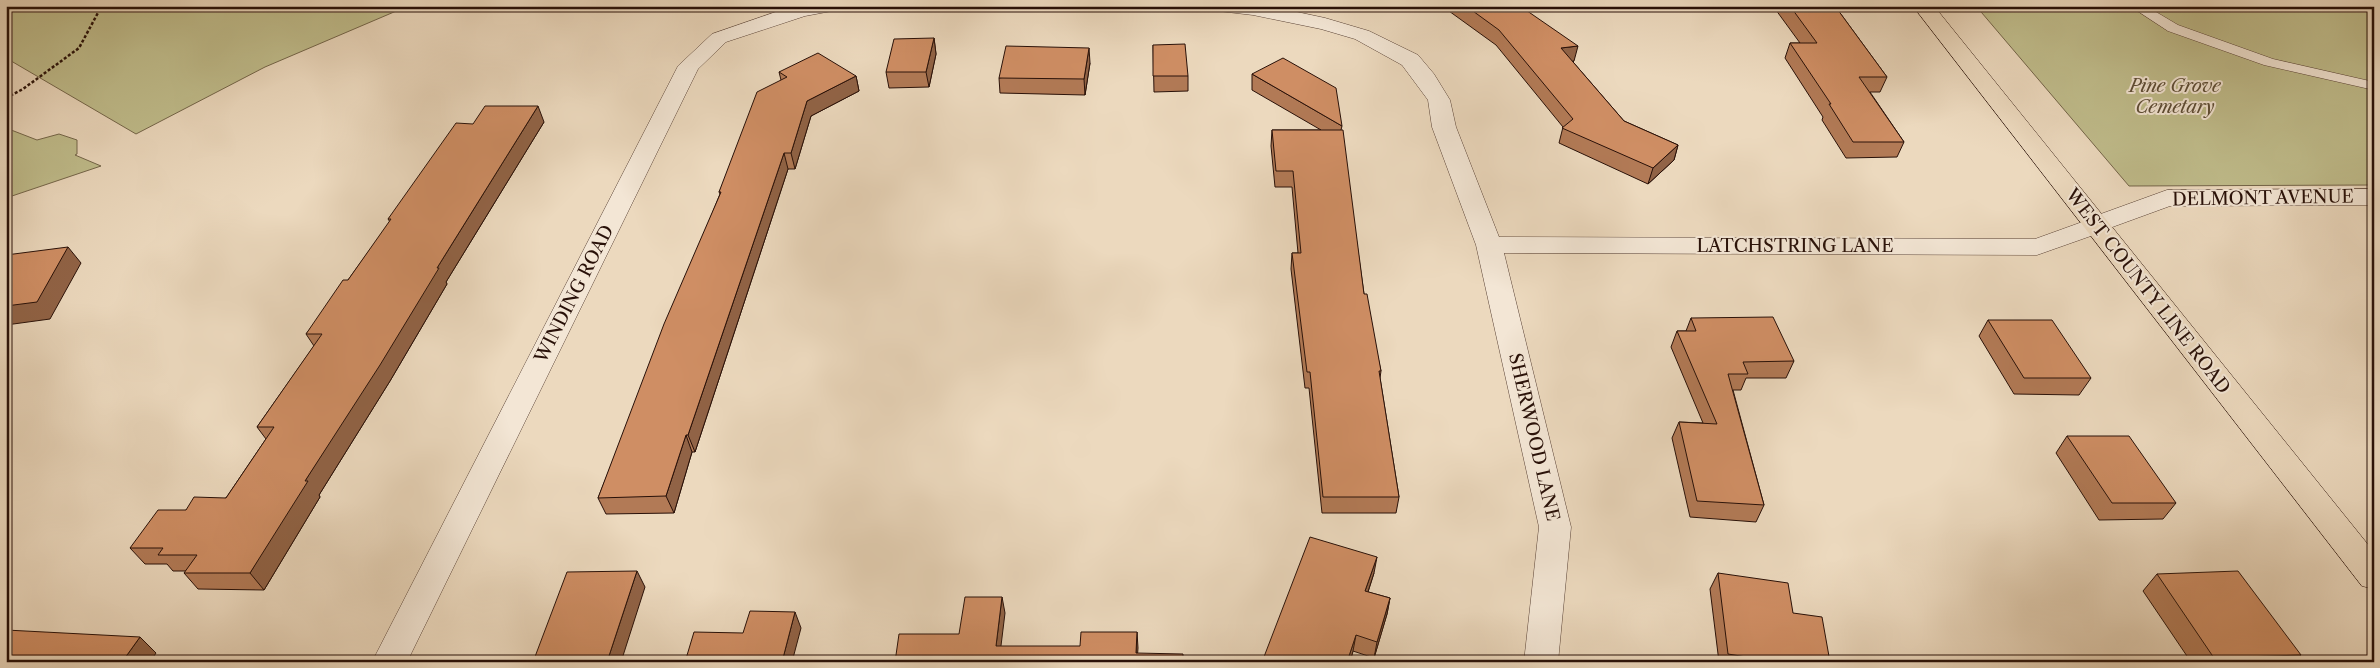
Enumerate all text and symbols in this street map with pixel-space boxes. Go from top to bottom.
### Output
park label: Pine Grove Cemetary [2127,75,2222,118]
street label: WEST COUNTY LINE ROAD [2060,183,2235,398]
street label: DELMONT AVENUE [2172,185,2354,211]
street label: WINDING ROAD [529,221,618,368]
street label: LATCHSTRING LANE [1696,235,1894,257]
street label: SHERWOOD LANE [1504,351,1564,523]

